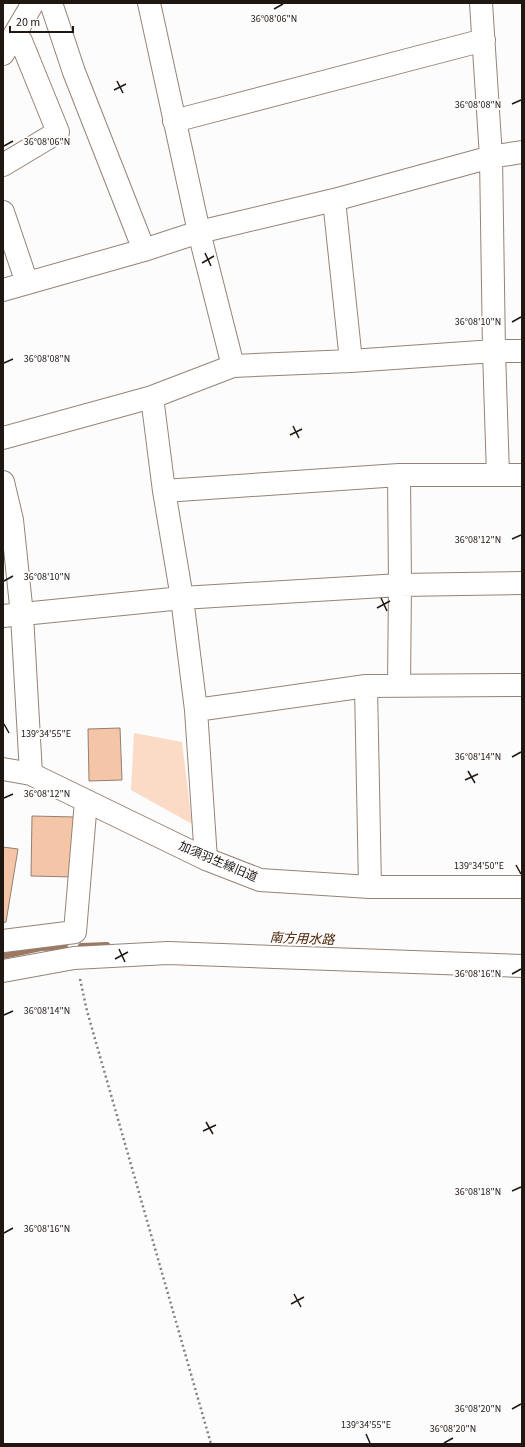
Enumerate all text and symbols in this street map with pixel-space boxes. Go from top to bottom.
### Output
scale bar [10,8,73,34]
text: 36°08'06"N [251,12,297,26]
text: 20 m [16,14,40,31]
text: 36°08'08"N [455,98,501,112]
text: 36°08'06"N [24,135,70,149]
text: 36°08'10"N [455,315,501,329]
text: 36°08'08"N [24,352,70,366]
text: 36°08'12"N [455,533,501,547]
text: 36°08'10"N [24,570,70,584]
text: 139°34'55"E [21,727,71,741]
text: 36°08'14"N [455,750,501,764]
text: 36°08'12"N [24,787,70,801]
street label: 加須羽生線旧道 [176,838,260,886]
text: 139°34'50"E [454,859,504,873]
water label: 南方用水路 [269,929,336,949]
text: 36°08'16"N [455,967,501,981]
text: 36°08'14"N [24,1004,70,1018]
text: 36°08'18"N [455,1185,501,1199]
text: 36°08'16"N [24,1222,70,1236]
text: 36°08'20"N [455,1402,501,1416]
text: 139°34'55"E [341,1418,391,1432]
text: 36°08'20"N [430,1422,476,1436]

